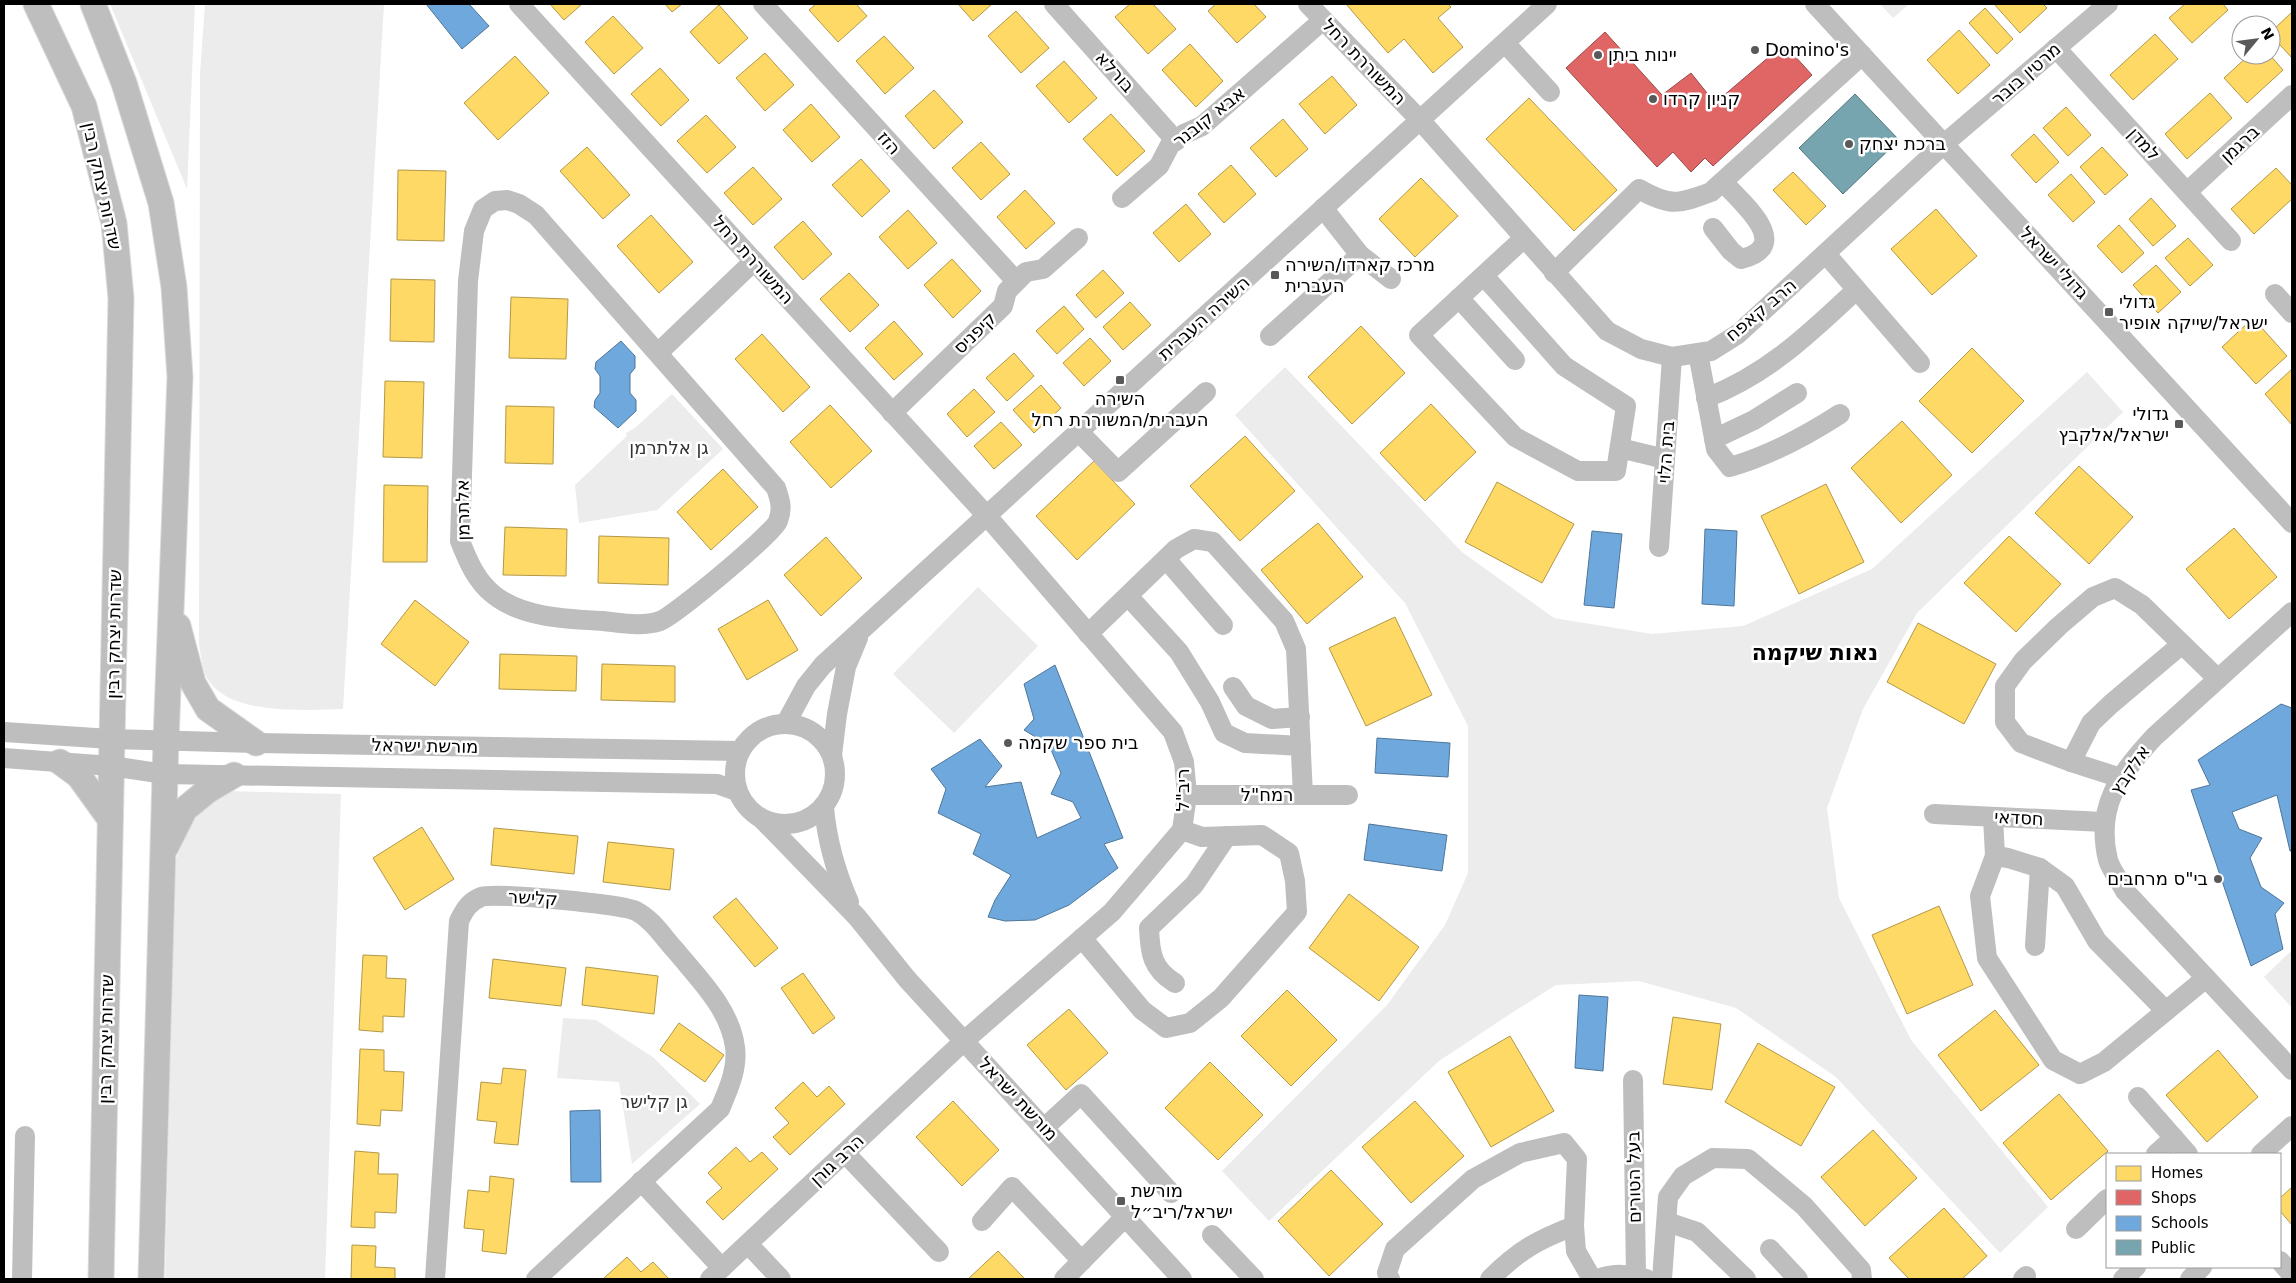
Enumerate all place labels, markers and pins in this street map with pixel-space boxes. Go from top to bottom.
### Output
place label: Domino's [1765,39,1849,60]
place label: יינות ביתן [1608,44,1677,65]
marker: Domino's [1749,44,1761,56]
marker: יינות ביתן [1592,49,1604,61]
place label: קניון קרדו [1663,88,1740,109]
marker: קניון קרדו [1647,93,1659,105]
place label: ברכת יצחק [1859,133,1946,154]
marker: ברכת יצחק [1843,138,1855,150]
place label: מרכז קארדו/השירה העברית [1285,254,1435,296]
marker: מרכז קארדו/השירה העברית [1269,269,1281,281]
place label: גדולי ישראל/שייקה אופיר [2119,291,2268,333]
marker: גדולי ישראל/שייקה אופיר [2103,306,2115,318]
marker: השירה העברית/המשוררת רחל [1114,374,1126,386]
place label: השירה העברית/המשוררת רחל [1031,388,1209,430]
place label: גדולי ישראל/אלקבץ [2059,403,2169,445]
marker: גדולי ישראל/אלקבץ [2173,418,2185,430]
place label: בית ספר שקמה [1018,732,1138,753]
marker: בית ספר שקמה [1002,737,1014,749]
place label: בי"ס מרחבים [2107,868,2208,889]
marker: בי"ס מרחבים [2212,873,2224,885]
place label: מורשת ישראל/ריב״ל [1131,1180,1233,1222]
marker: מורשת ישראל/ריב״ל [1115,1195,1127,1207]

